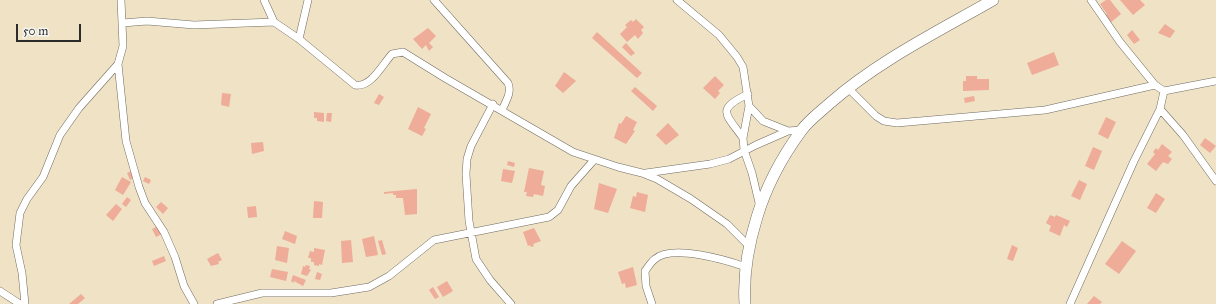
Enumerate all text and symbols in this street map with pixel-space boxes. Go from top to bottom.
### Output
scale bar [18,16,83,42]
text: 50 m [23,24,48,38]

